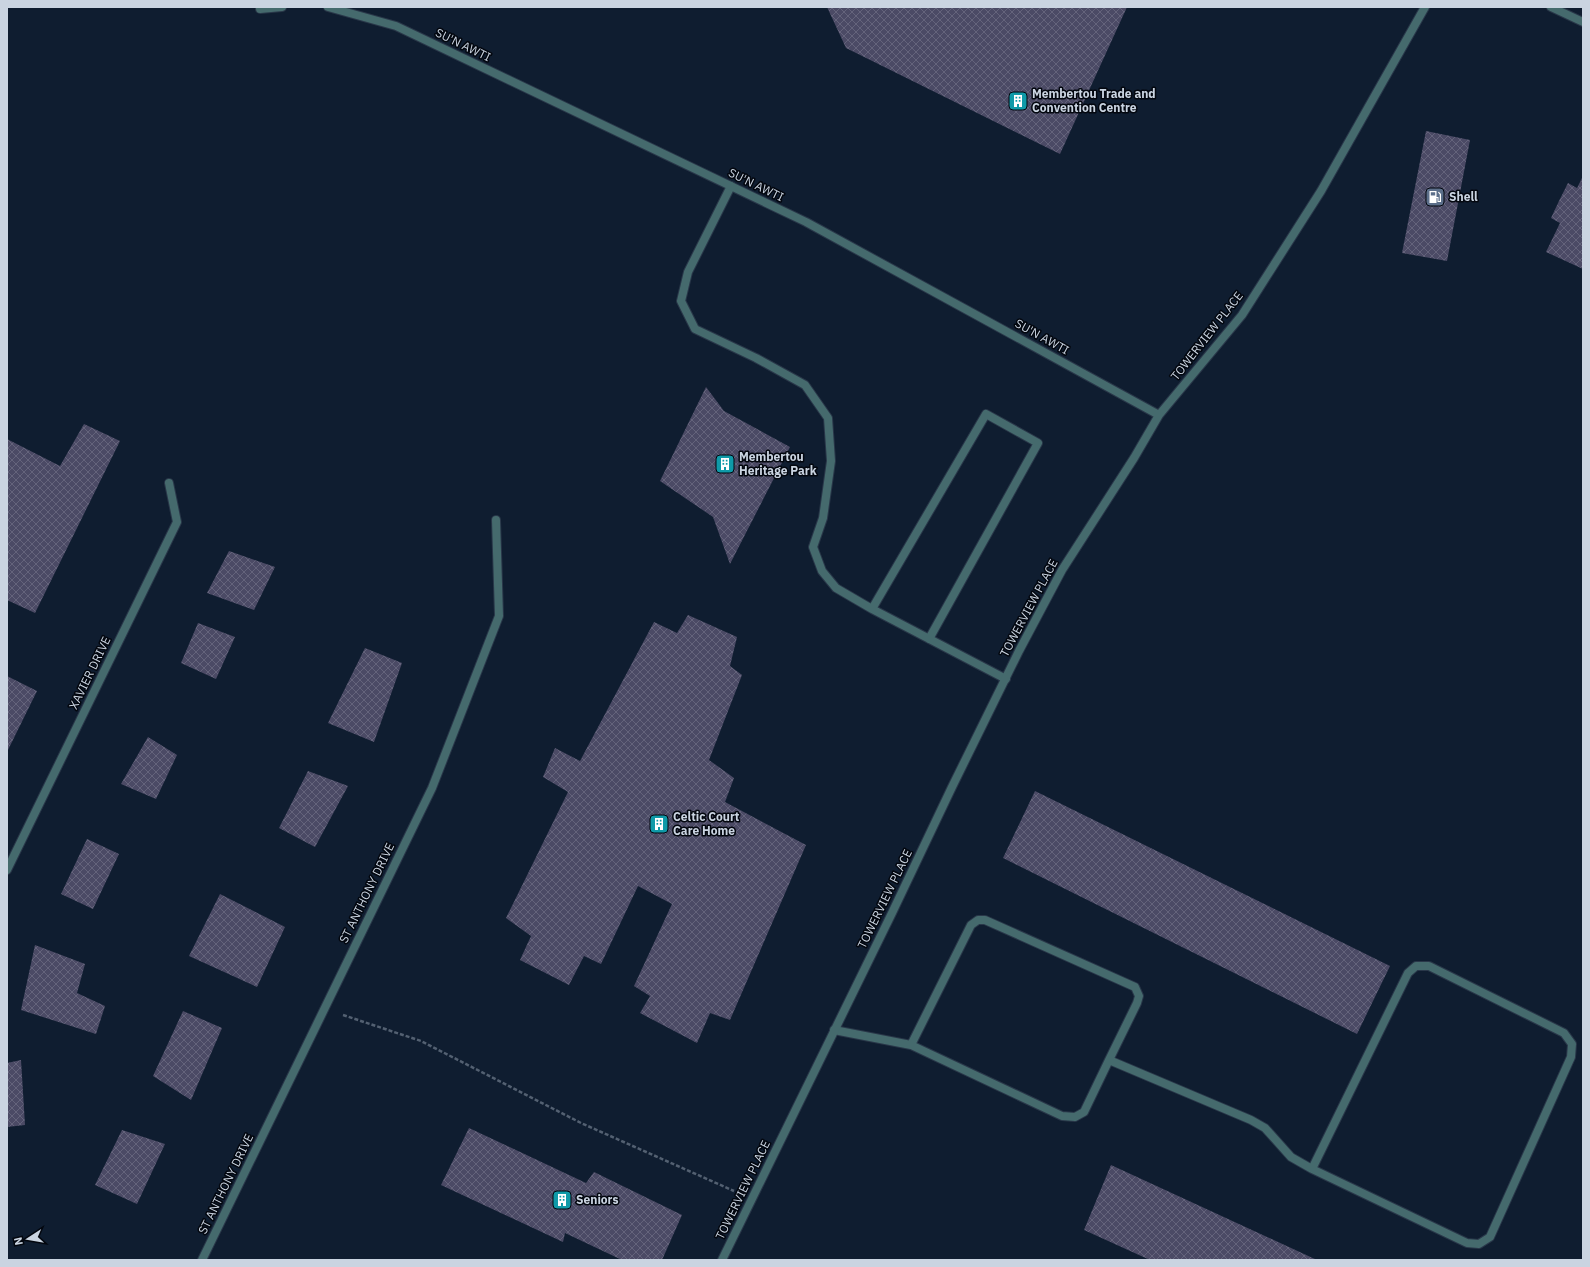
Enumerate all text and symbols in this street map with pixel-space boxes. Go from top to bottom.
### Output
street label: SU'N AWTI [433,25,493,64]
place label: Membertou Trade and Convention Centre [1032,86,1156,115]
building icon: Membertou Trade and Convention Centre [1007,90,1029,112]
street label: SU'N AWTI [726,165,786,204]
fuel station icon: Shell [1424,186,1446,208]
place label: Shell [1449,189,1478,204]
street label: TOWERVIEW PLACE [1167,288,1246,383]
street label: SU'N AWTI [1013,316,1072,358]
place label: Membertou Heritage Park [739,449,817,478]
building icon: Membertou Heritage Park [714,453,736,475]
street label: TOWERVIEW PLACE [997,556,1061,659]
street label: XAVIER DRIVE [65,634,114,712]
place label: Celtic Court Care Home [673,809,740,838]
building icon: Celtic Court Care Home [648,813,670,835]
street label: ST ANTHONY DRIVE [336,840,397,945]
street label: TOWERVIEW PLACE [854,847,915,951]
street label: ST ANTHONY DRIVE [195,1131,256,1236]
street label: TOWERVIEW PLACE [712,1138,773,1242]
building icon: Seniors [551,1189,573,1211]
place label: Seniors [576,1192,618,1207]
north arrow [8,1219,48,1259]
text: N [11,1236,26,1246]

